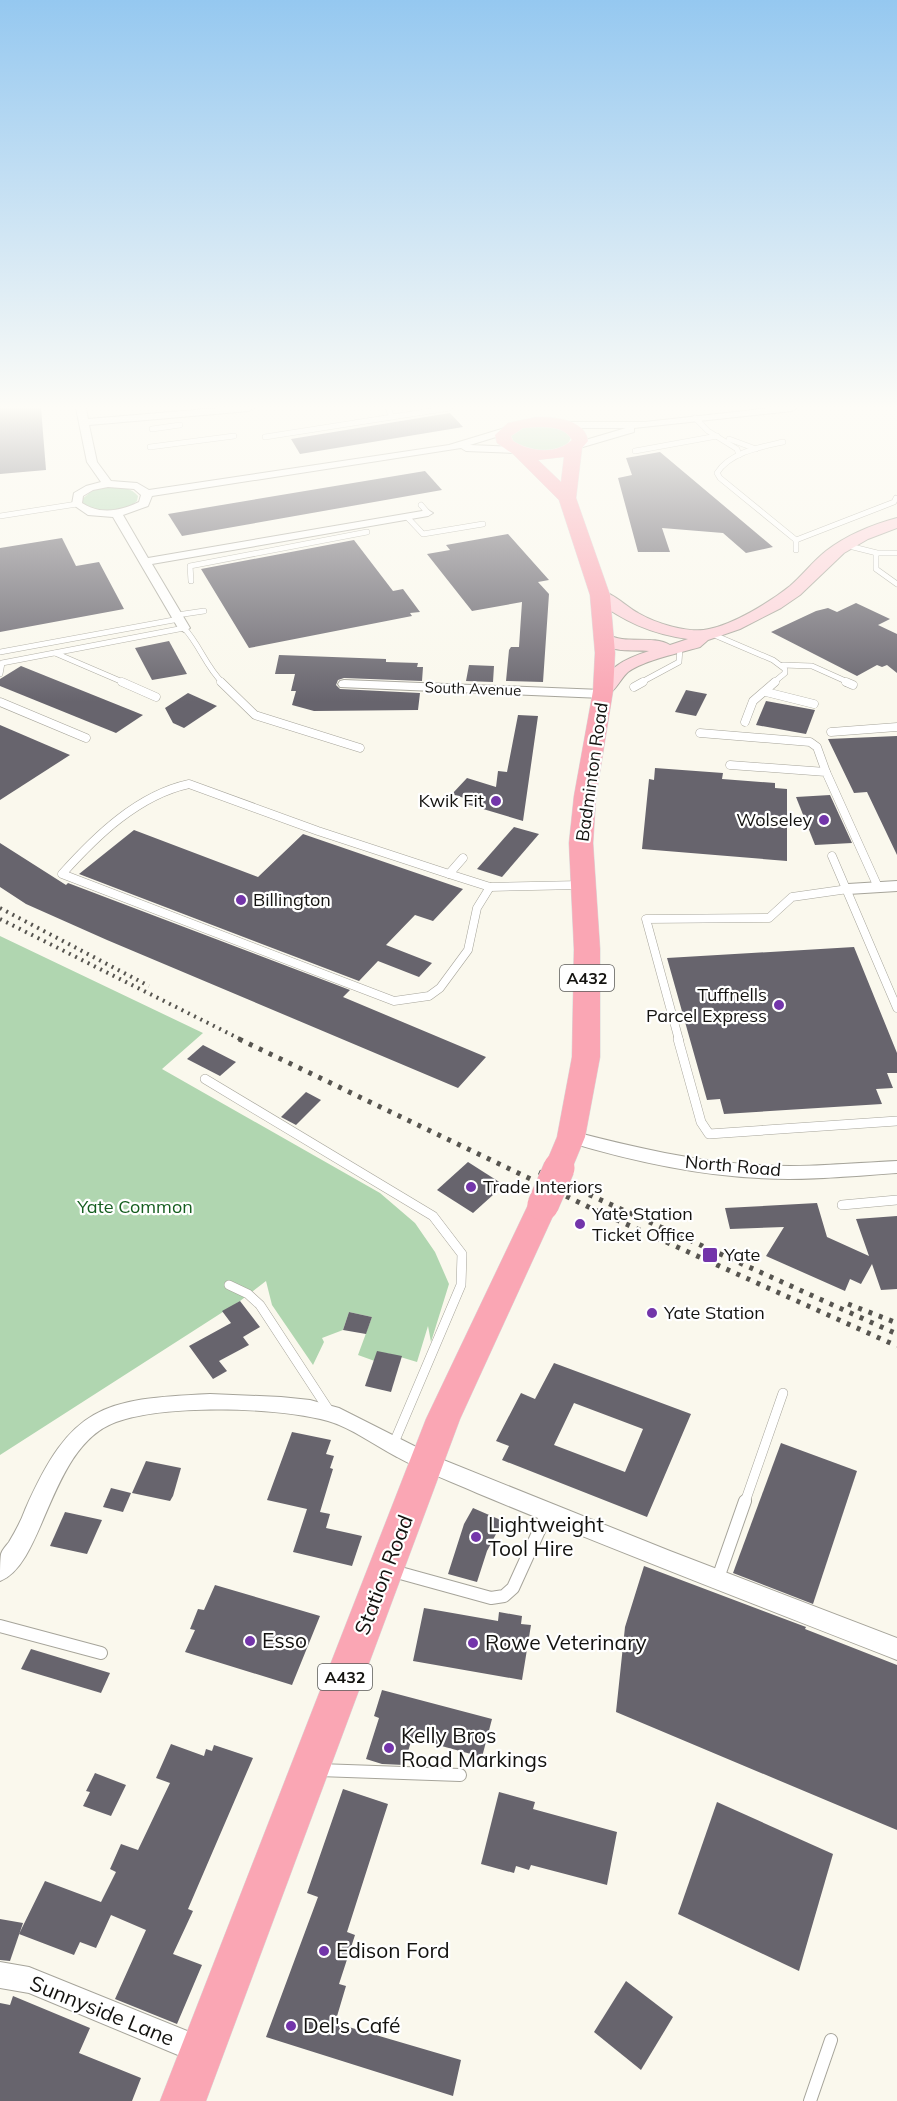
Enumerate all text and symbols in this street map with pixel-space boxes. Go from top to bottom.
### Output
street label: South Avenue [424,677,522,700]
street label: Badminton Road [570,701,613,843]
place label: Kwik Fit [418,789,484,812]
marker: Kwik Fit [489,794,503,808]
place label: Wolseley [736,808,812,831]
marker: Wolseley [817,813,831,827]
place label: Billington [253,888,331,911]
marker: Billington [234,893,248,907]
road number: A432 [560,965,614,991]
place label: Tuffnells Parcel Express [646,983,767,1027]
marker: Tuffnells Parcel Express [772,998,786,1012]
street label: North Road [684,1150,782,1181]
place label: Trade Interiors [483,1175,603,1198]
marker: Trade Interiors [464,1180,478,1194]
park label: Yate Common [76,1195,193,1218]
place label: Yate Station Ticket Office [591,1202,694,1246]
marker: Yate Station Ticket Office [573,1217,587,1231]
place label: Yate [723,1243,760,1266]
marker: Yate [701,1246,719,1264]
place label: Yate Station [663,1301,765,1324]
marker: Yate Station [645,1306,659,1320]
street label: Station Road [348,1511,418,1638]
place label: Lightweight Tool Hire [488,1511,604,1561]
marker: Lightweight Tool Hire [469,1530,483,1544]
place label: Esso [262,1627,307,1653]
place label: Rowe Veterinary [485,1629,647,1655]
marker: Esso [243,1634,257,1648]
marker: Rowe Veterinary [466,1636,480,1650]
road number: A432 [318,1664,372,1690]
place label: Kelly Bros Road Markings [401,1722,547,1772]
marker: Kelly Bros Road Markings [382,1741,396,1755]
place label: Edison Ford [336,1937,450,1963]
marker: Edison Ford [317,1944,331,1958]
street label: Sunnyside Lane [26,1969,178,2051]
place label: Del's Café [303,2012,401,2038]
marker: Del's Café [284,2019,298,2033]

